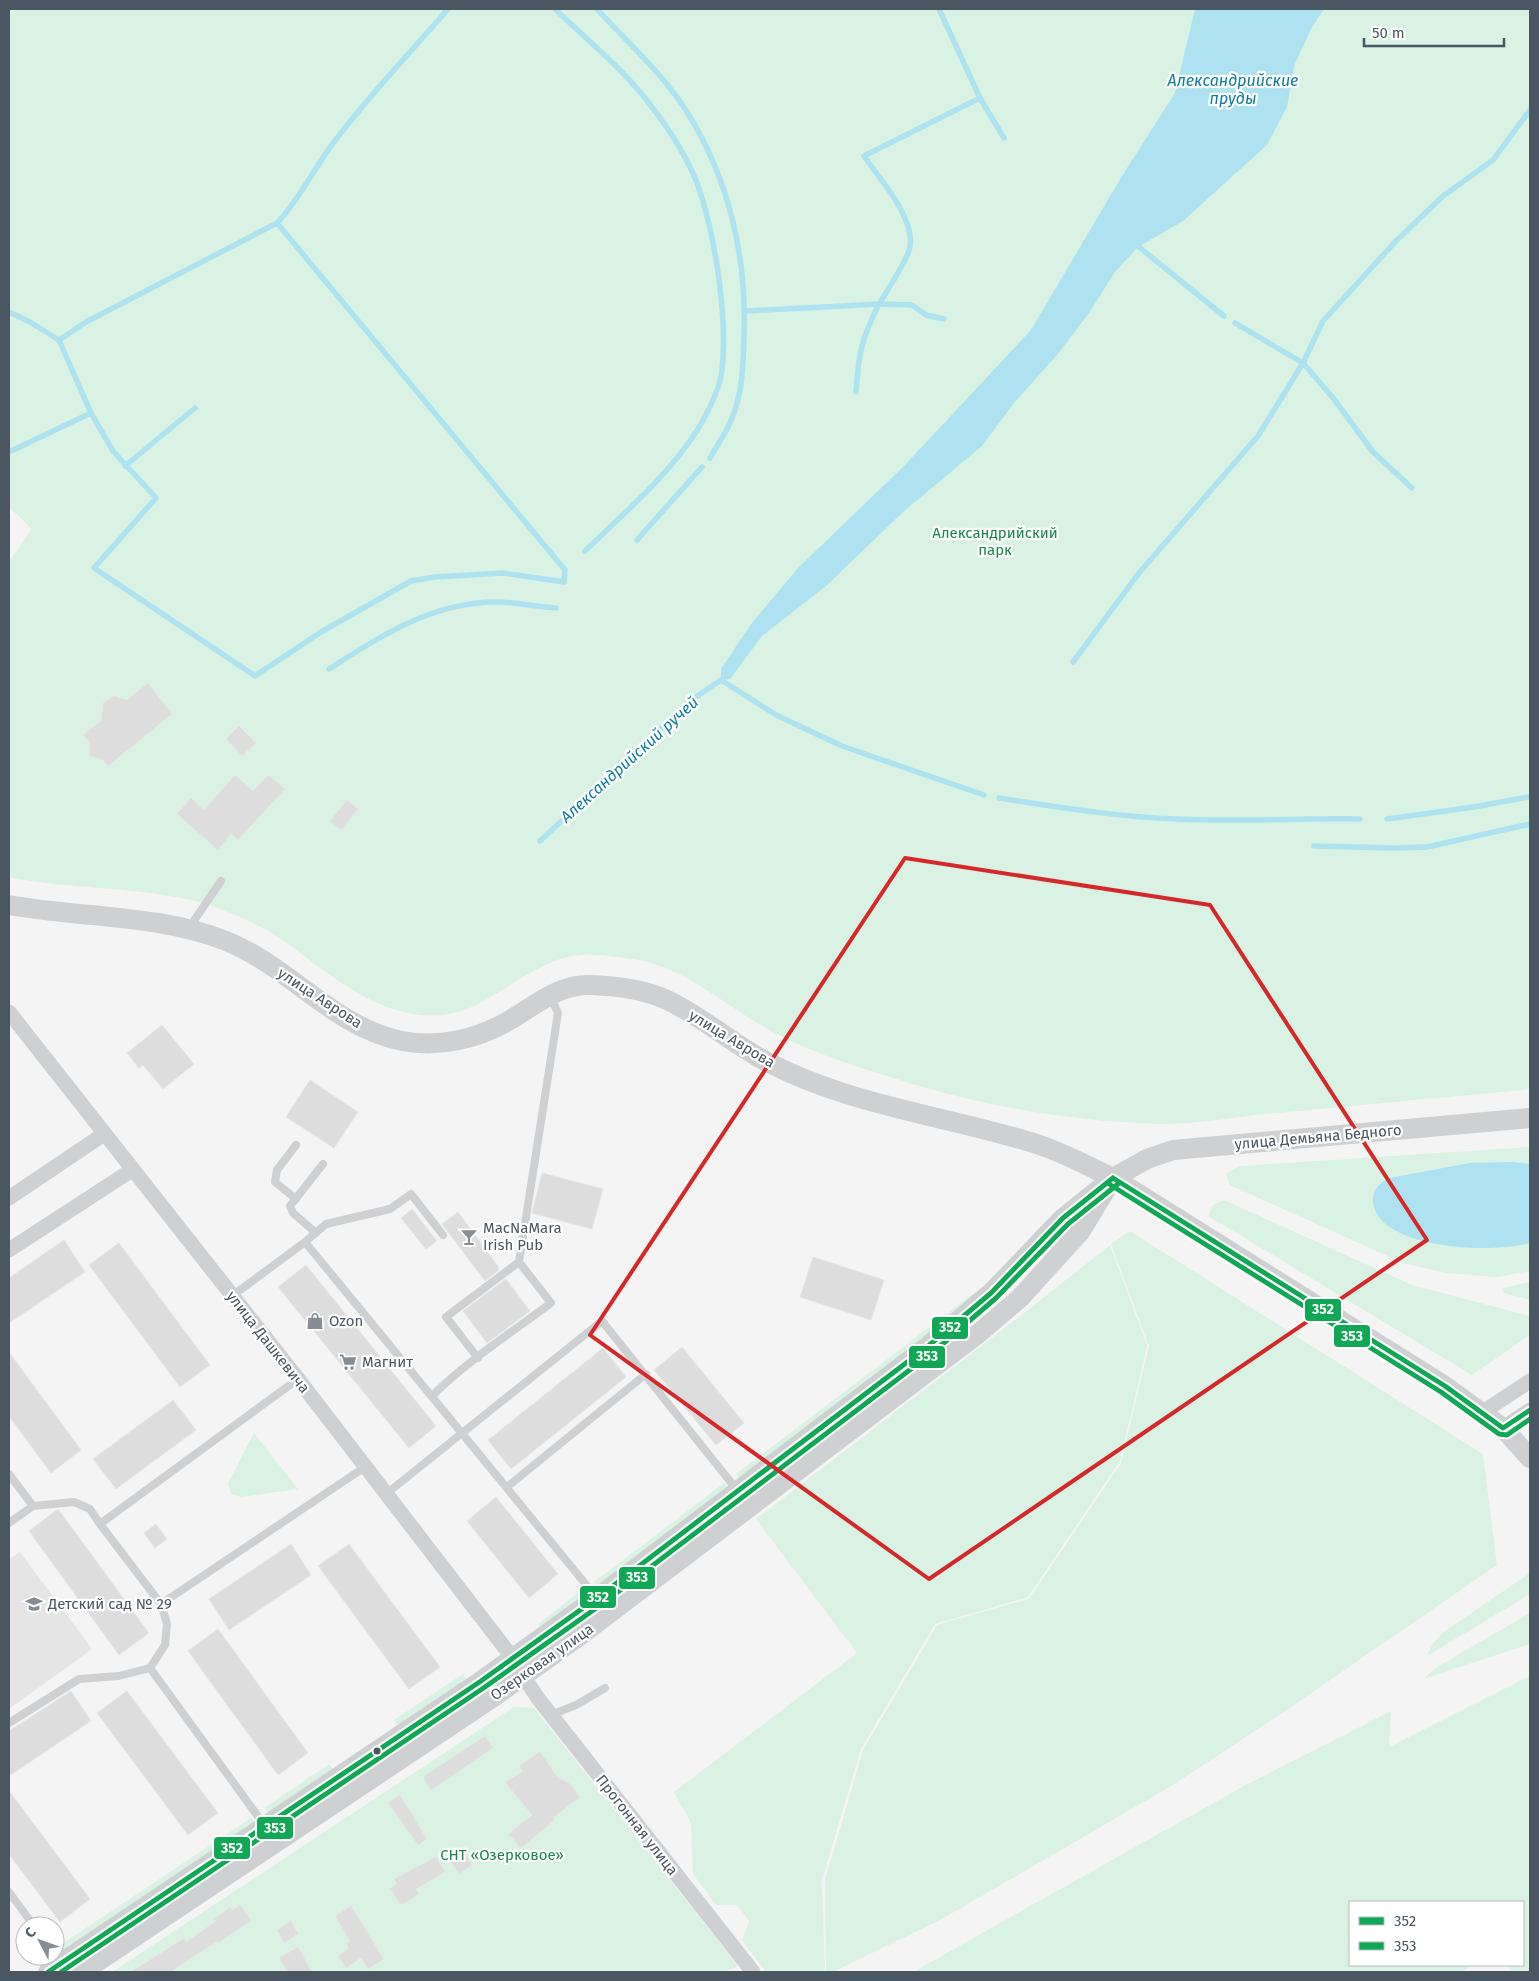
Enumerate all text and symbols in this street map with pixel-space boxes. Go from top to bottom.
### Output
scale bar [1364,15,1504,47]
text: 50 m [1372,24,1405,42]
water label: Александрийские пруды [1167,71,1298,108]
park label: Александрийский парк [932,524,1058,559]
water label: Александрийский ручей [556,692,702,827]
street label: улица Аврова [274,964,366,1032]
street label: улица Аврова [686,1006,778,1072]
street label: улица Демьяна Бедного [1234,1121,1402,1153]
place label: MacNaMara Irish Pub [483,1219,562,1254]
bar icon: MacNaMara Irish Pub [459,1227,479,1247]
street label: улица Дашкевича [223,1287,313,1397]
line badge: 352 [1304,1298,1342,1322]
text: 352 [1311,1301,1334,1318]
shop icon: Ozon [305,1311,325,1331]
place label: Ozon [329,1312,363,1330]
line badge: 352 [931,1316,969,1340]
text: 352 [938,1319,961,1336]
line badge: 353 [1333,1324,1371,1348]
text: 353 [1340,1328,1363,1345]
line badge: 353 [908,1345,946,1369]
text: 353 [915,1348,938,1365]
supermarket icon: Магнит [338,1352,358,1372]
place label: Магнит [362,1353,413,1371]
line badge: 353 [618,1566,656,1590]
text: 353 [625,1569,648,1586]
line badge: 352 [579,1585,617,1609]
text: 352 [586,1589,609,1606]
school or university icon: Детский сад № 29 [24,1594,44,1614]
place label: Детский сад № 29 [47,1595,172,1613]
street label: Озерковая улица [487,1620,597,1704]
unlabelled marker [372,1746,382,1756]
street label: Прогонная улица [592,1771,682,1879]
line badge: 353 [256,1816,294,1840]
text: 353 [263,1820,286,1837]
line badge: 352 [213,1836,251,1860]
text: 352 [220,1840,243,1857]
park label: СНТ «Озерковое» [440,1846,564,1864]
legend [1349,1901,1524,1966]
text: 352 [1394,1912,1416,1930]
north arrow [15,1916,65,1966]
text: С [22,1924,40,1941]
text: 353 [1394,1937,1416,1955]

